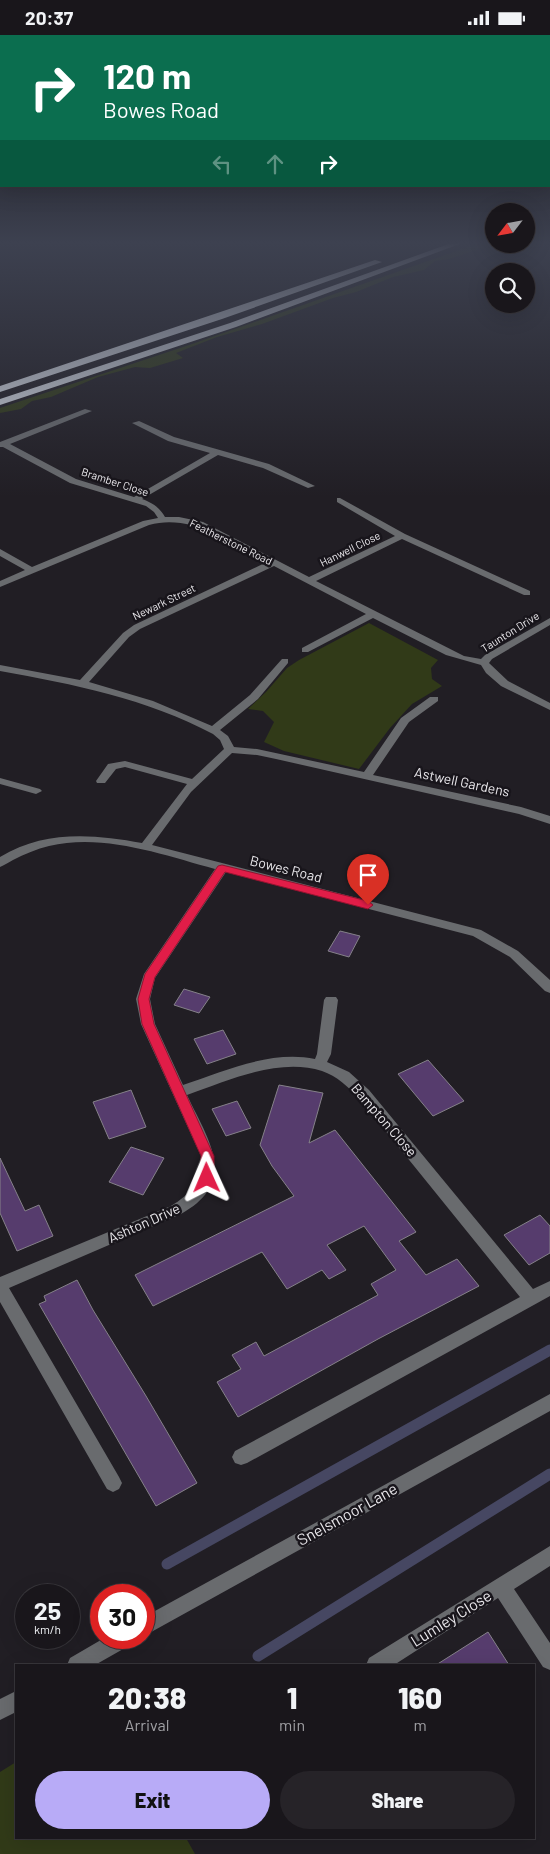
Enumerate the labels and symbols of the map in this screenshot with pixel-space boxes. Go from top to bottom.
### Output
north arrow [485,203,535,253]
street label: Bramber Close [80,465,151,499]
street label: Featherstone Road [188,516,275,567]
street label: Hanwell Close [317,528,382,569]
street label: Newark Street [130,581,197,622]
street label: Taunton Drive [478,609,541,655]
street label: Astwell Gardens [413,763,512,800]
street label: Bowes Road [248,851,324,886]
pin [347,854,389,905]
street label: Bampton Close [348,1080,421,1160]
position arrow [180,1151,232,1203]
street label: Ashton Drive [105,1199,182,1246]
street label: Snelsmoor Lane [293,1478,400,1549]
speed limit sign: 30 [90,1584,155,1649]
street label: Lumley Close [407,1585,495,1650]

